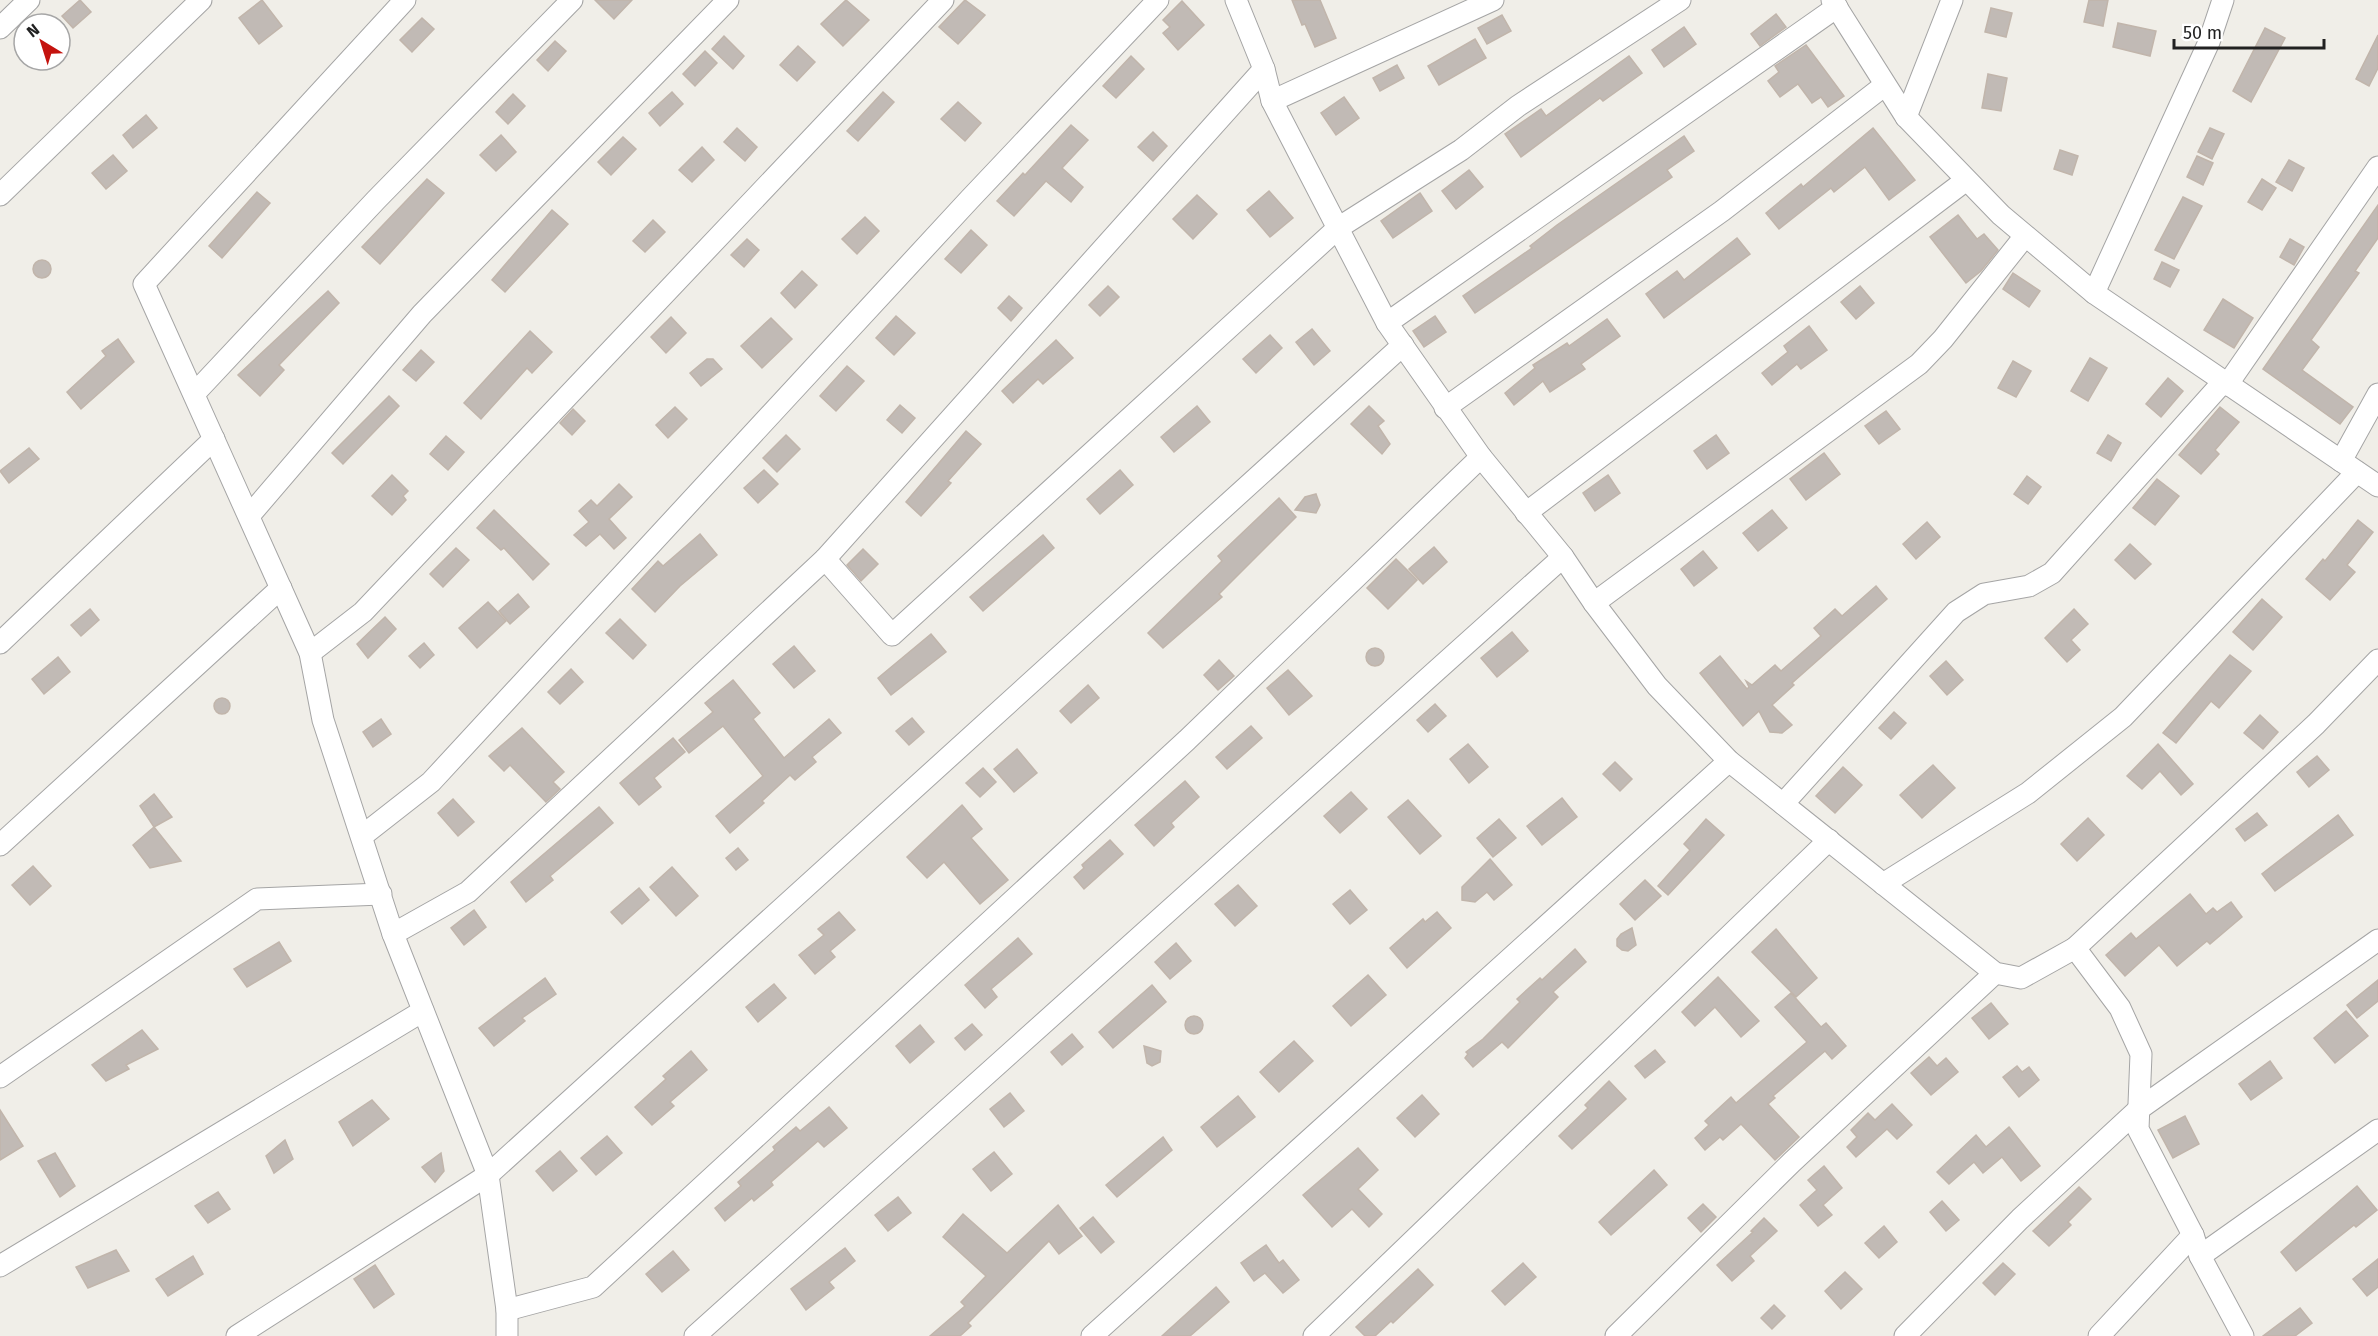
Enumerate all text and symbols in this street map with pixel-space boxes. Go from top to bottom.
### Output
north arrow [12,12,72,72]
scale bar [2174,12,2324,50]
text: N [23,20,43,41]
text: 50 m [2183,22,2222,44]

